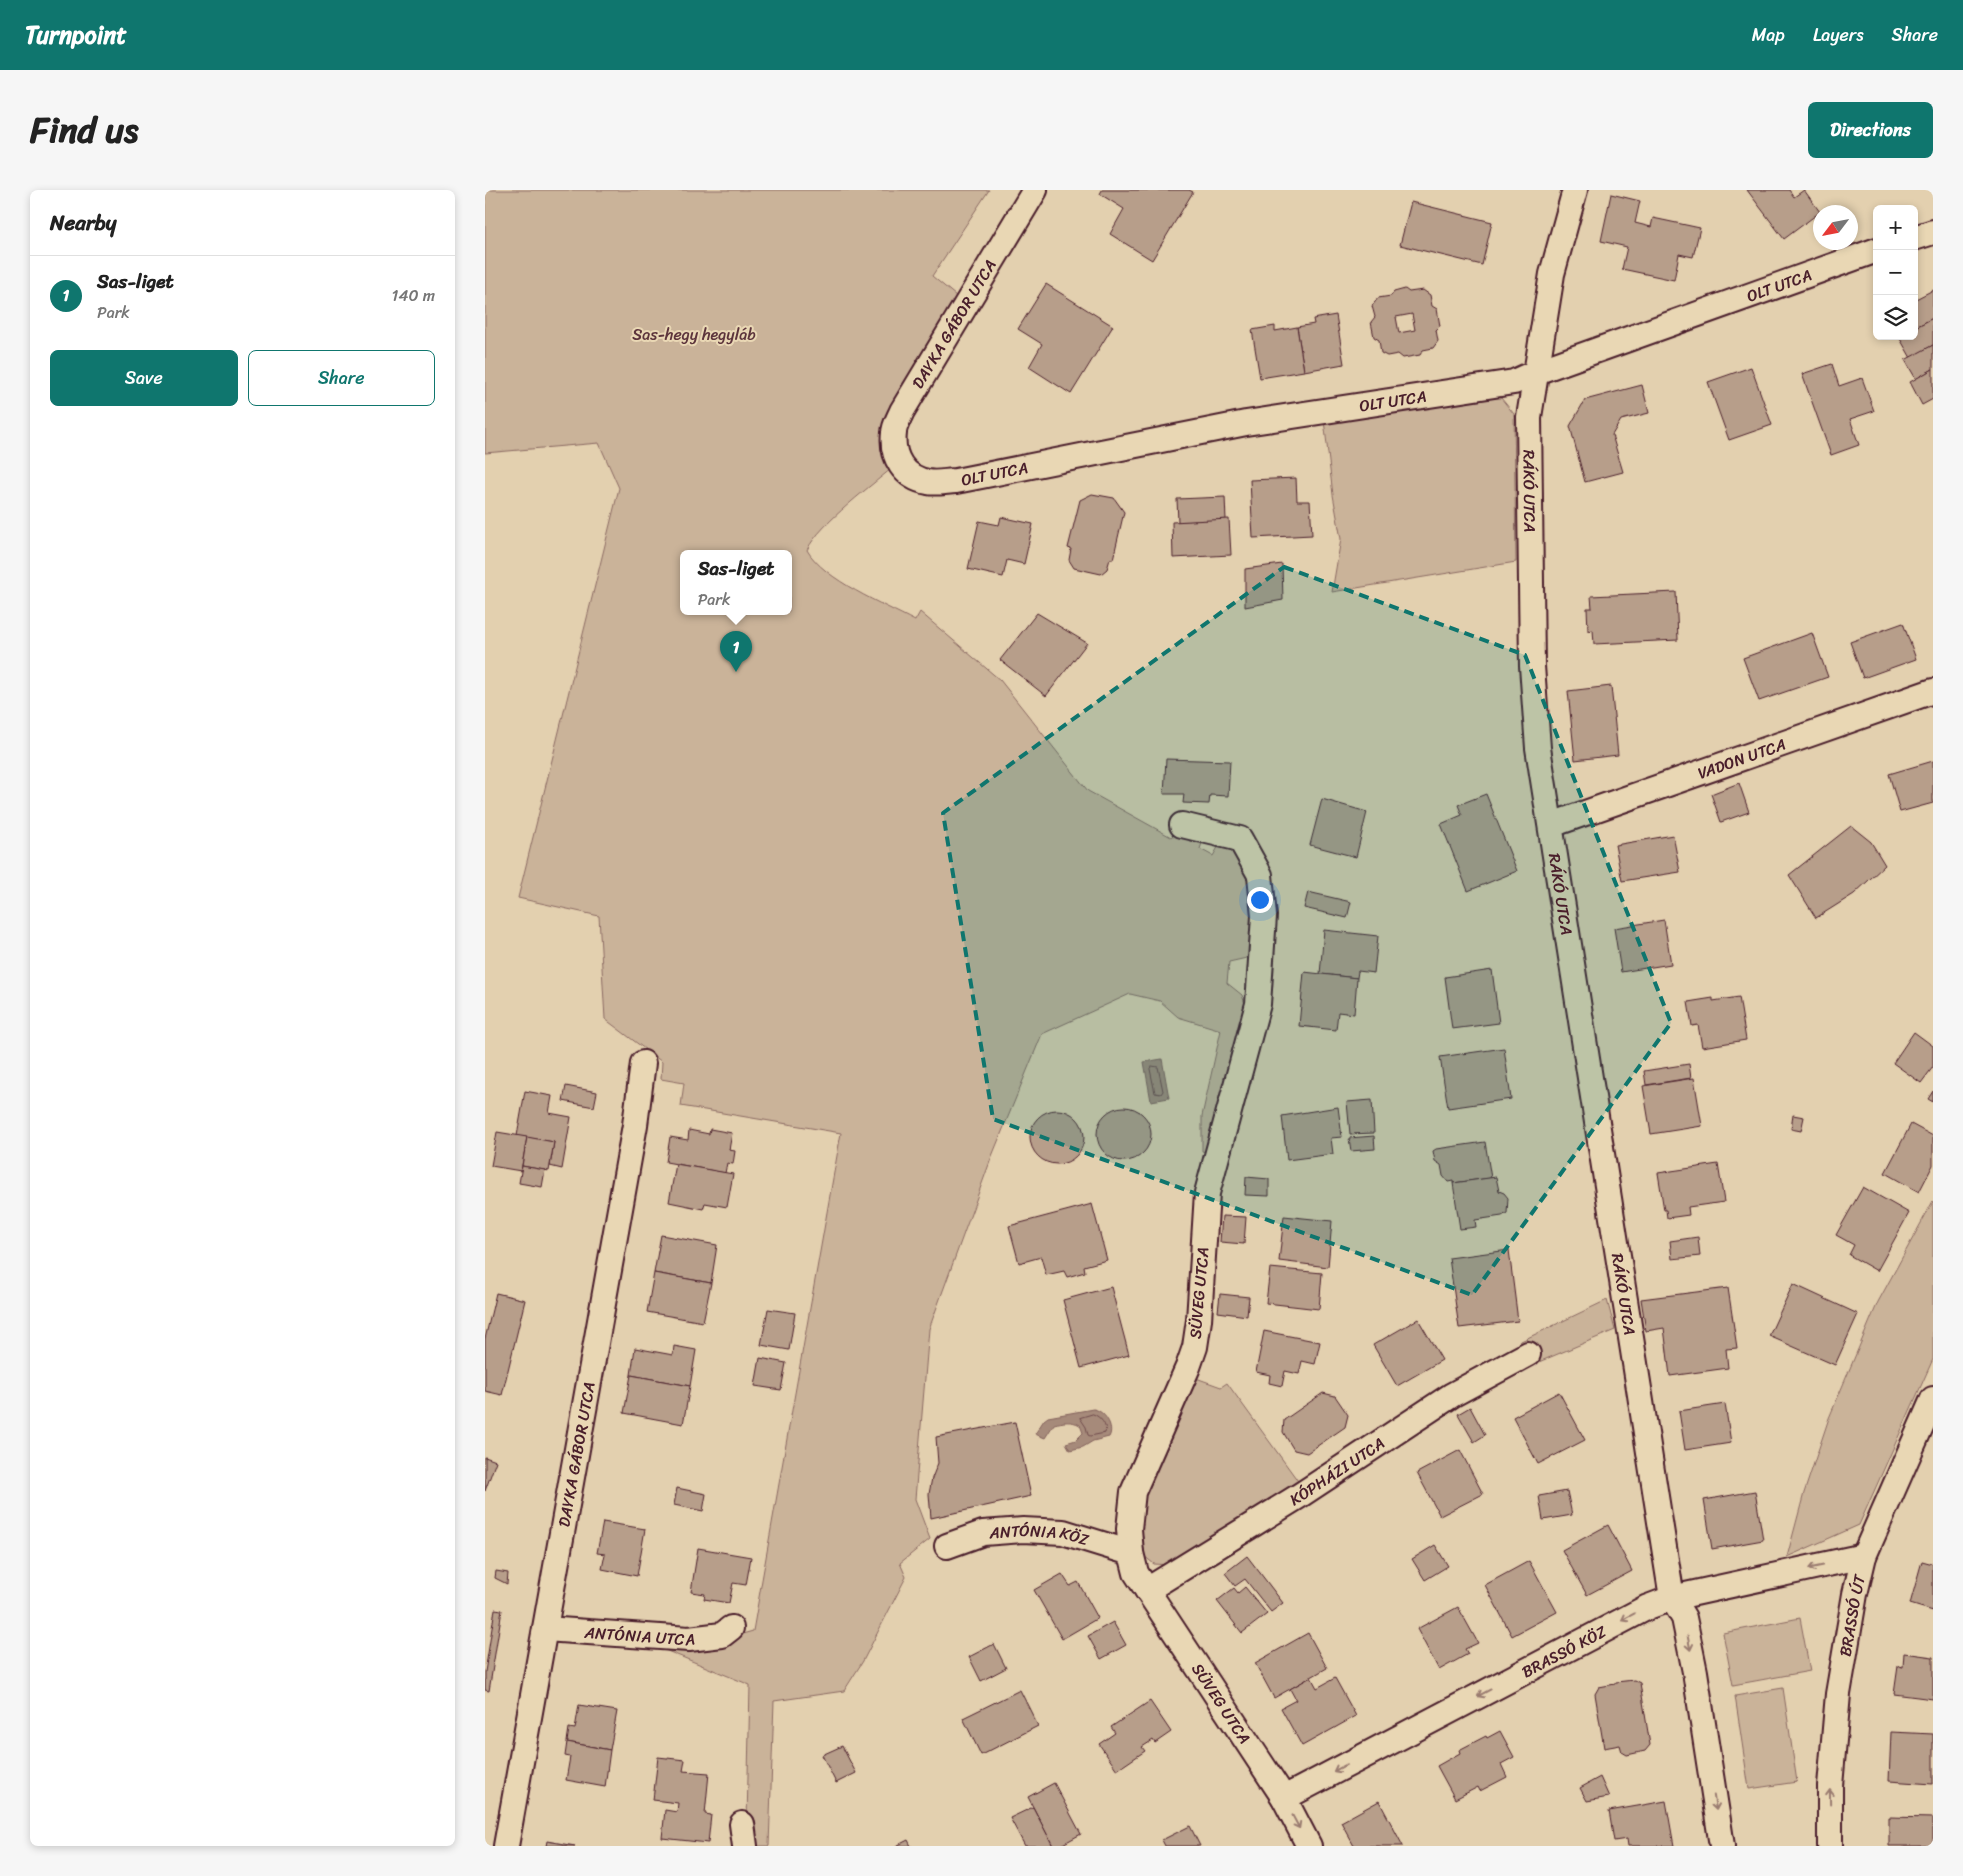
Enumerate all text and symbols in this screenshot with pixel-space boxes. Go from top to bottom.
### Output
text: Turnpoint [25,14,127,56]
text: Map [1752,19,1785,51]
text: Layers [1813,19,1864,51]
text: Share [1892,19,1938,51]
text: Find us [30,99,138,161]
button: Directions [1808,102,1933,158]
text: Nearby [50,204,116,242]
north arrow [1813,205,1858,250]
map controls [1873,205,1918,340]
button: + [1873,205,1918,250]
button: − [1873,250,1918,295]
street label: DAYKA GÁBOR UTCA [904,254,1004,394]
street label: OLT UTCA [1742,260,1816,310]
text: Sas-liget [97,265,174,298]
text: 1 [63,281,69,310]
text: 140 m [392,281,435,310]
button: layers [1873,295,1918,340]
text: Park [97,298,130,327]
park label: Sas-hegy hegyláb [632,320,756,349]
button: Save [50,350,238,406]
button: Share [248,350,435,406]
street label: OLT UTCA [1357,381,1428,420]
street label: RÁKÓ UTCA [1515,450,1545,533]
street label: OLT UTCA [958,452,1030,494]
popup [680,550,792,615]
text: Sas-liget [698,552,774,585]
text: Park [698,585,730,614]
pin: 1 [720,631,752,672]
street label: VADON UTCA [1694,729,1790,787]
street label: RÁKÓ UTCA [1540,851,1582,937]
your location [1247,887,1273,913]
street label: SÜVEG UTCA [1181,1246,1217,1340]
street label: RÁKÓ UTCA [1603,1251,1645,1337]
street label: DAYKA GÁBOR UTCA [549,1379,603,1529]
street label: KÓPHÁZI UTCA [1283,1429,1390,1513]
street label: ANTÓNIA KÖZ [987,1515,1094,1554]
one-way arrow [1808,1562,1824,1572]
street label: BRASSÓ ÚT [1830,1570,1874,1659]
one-way arrow [1620,1612,1635,1622]
street label: BRASSÓ KÖZ [1516,1616,1612,1686]
street label: ANTÓNIA UTCA [583,1617,697,1654]
one-way arrow [1685,1634,1695,1650]
street label: SÜVEG UTCA [1184,1657,1259,1750]
one-way arrow [1477,1689,1492,1698]
one-way arrow [1333,1764,1348,1773]
one-way arrow [1825,1790,1835,1806]
one-way arrow [1711,1795,1721,1811]
one-way arrow [1292,1814,1302,1829]

